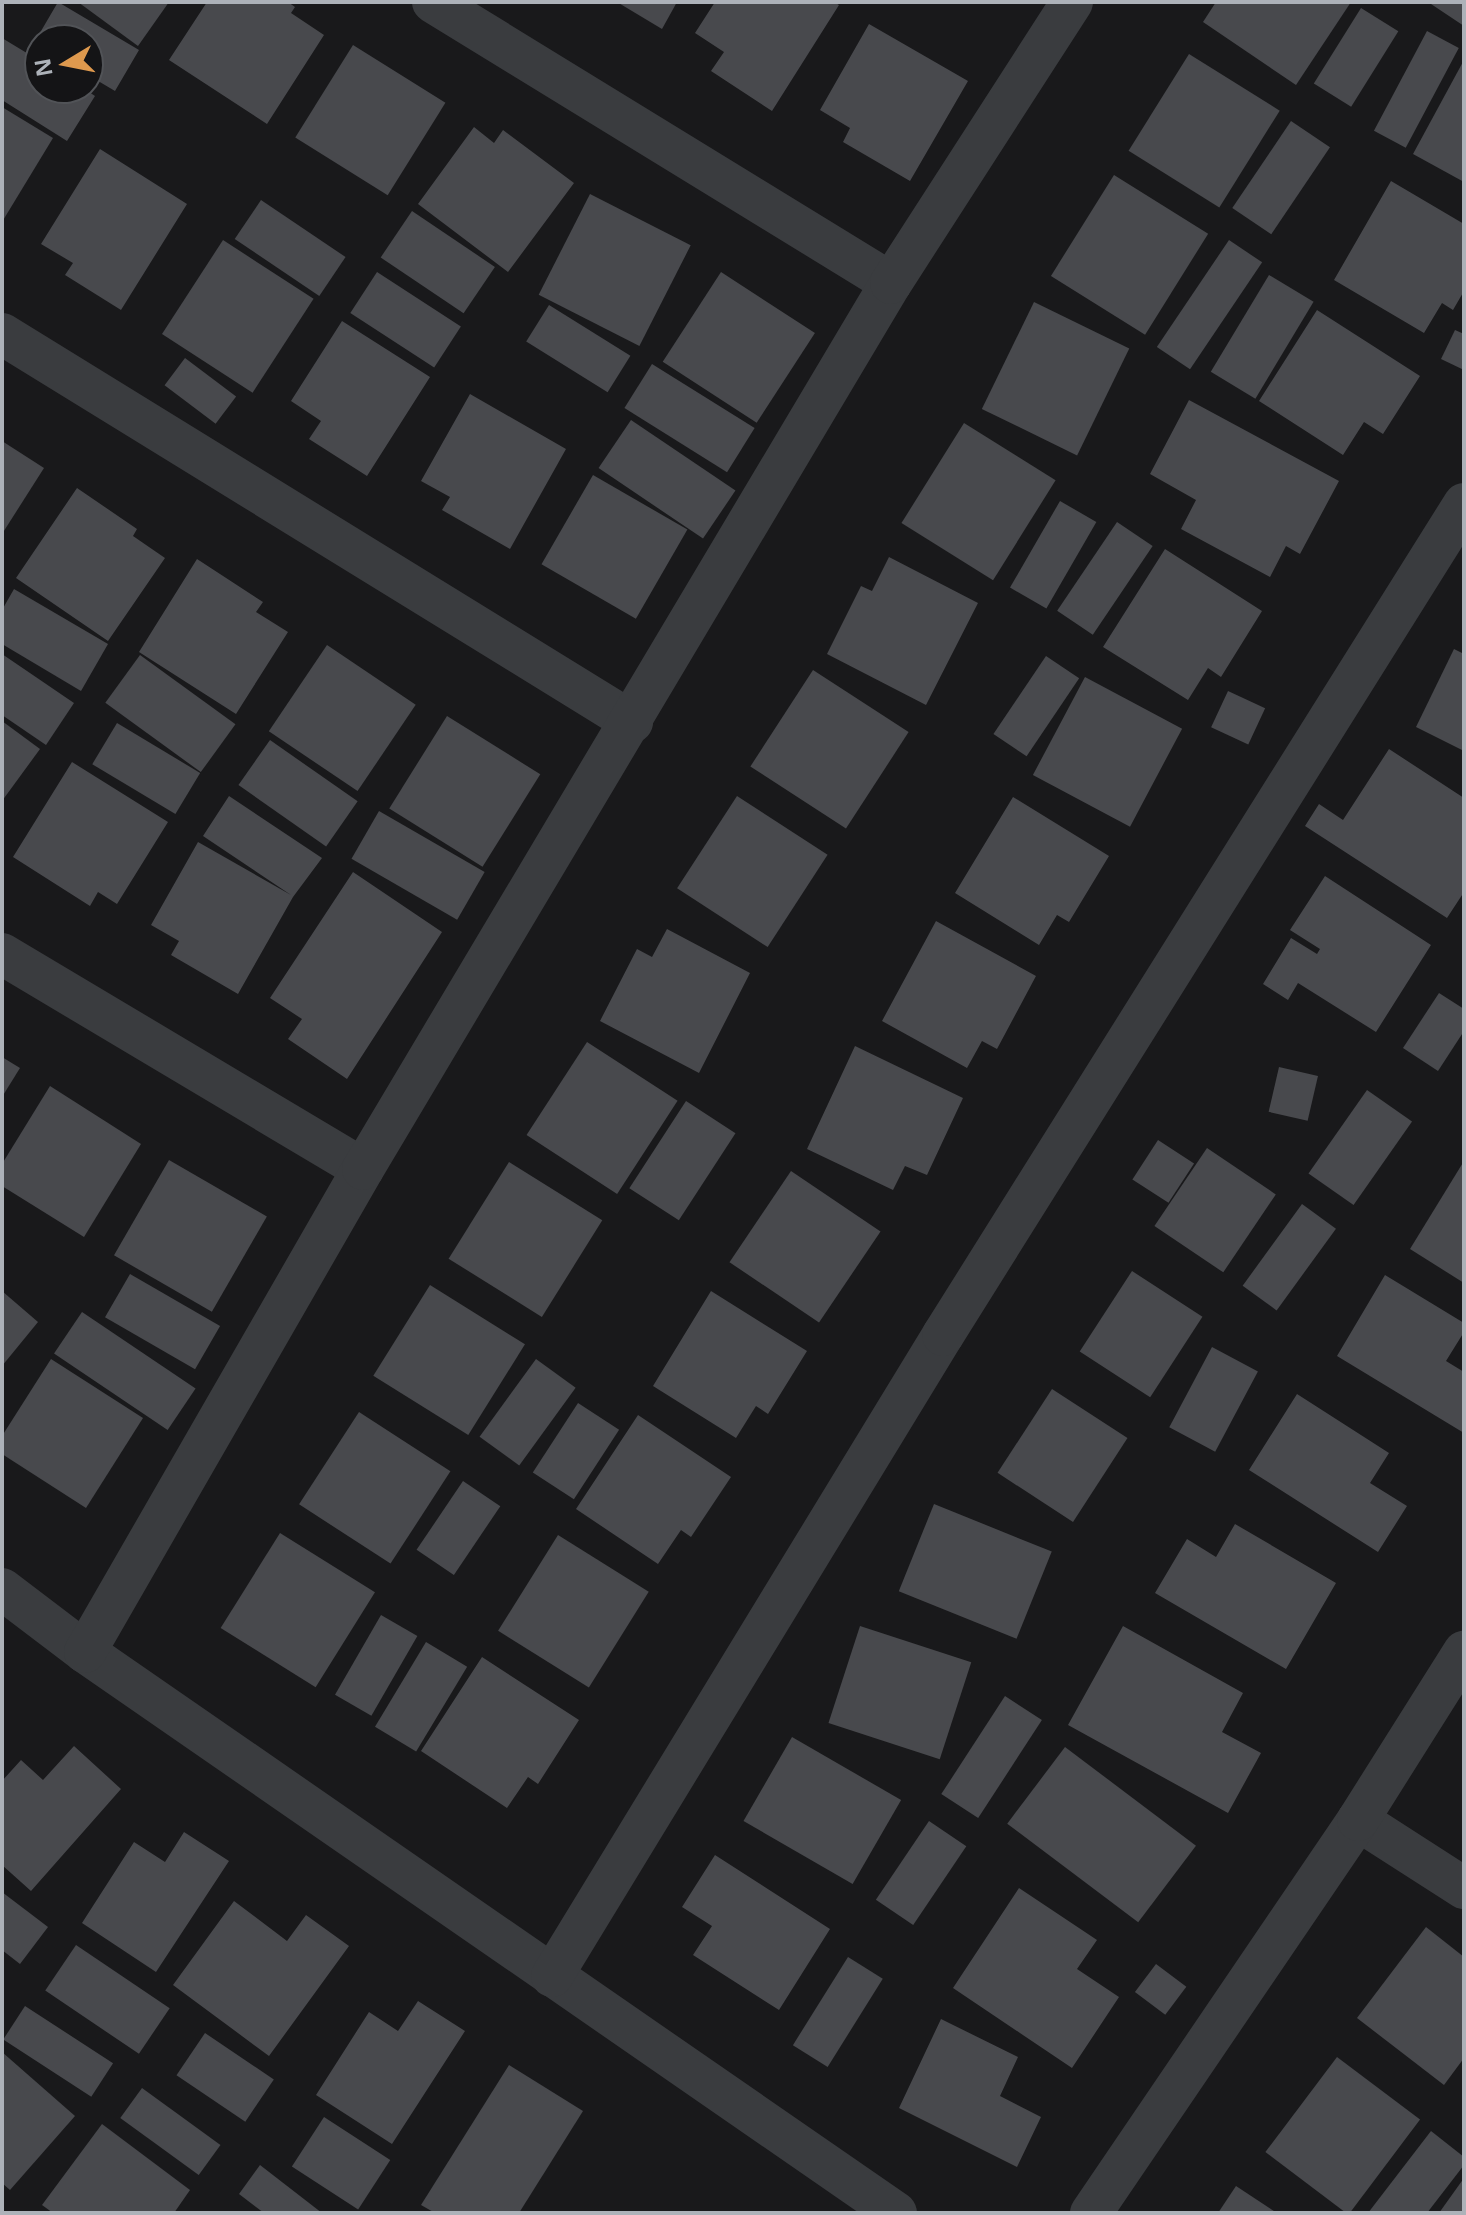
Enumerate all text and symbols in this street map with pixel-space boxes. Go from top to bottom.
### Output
north arrow [24,24,104,104]
text: N [26,56,59,79]

